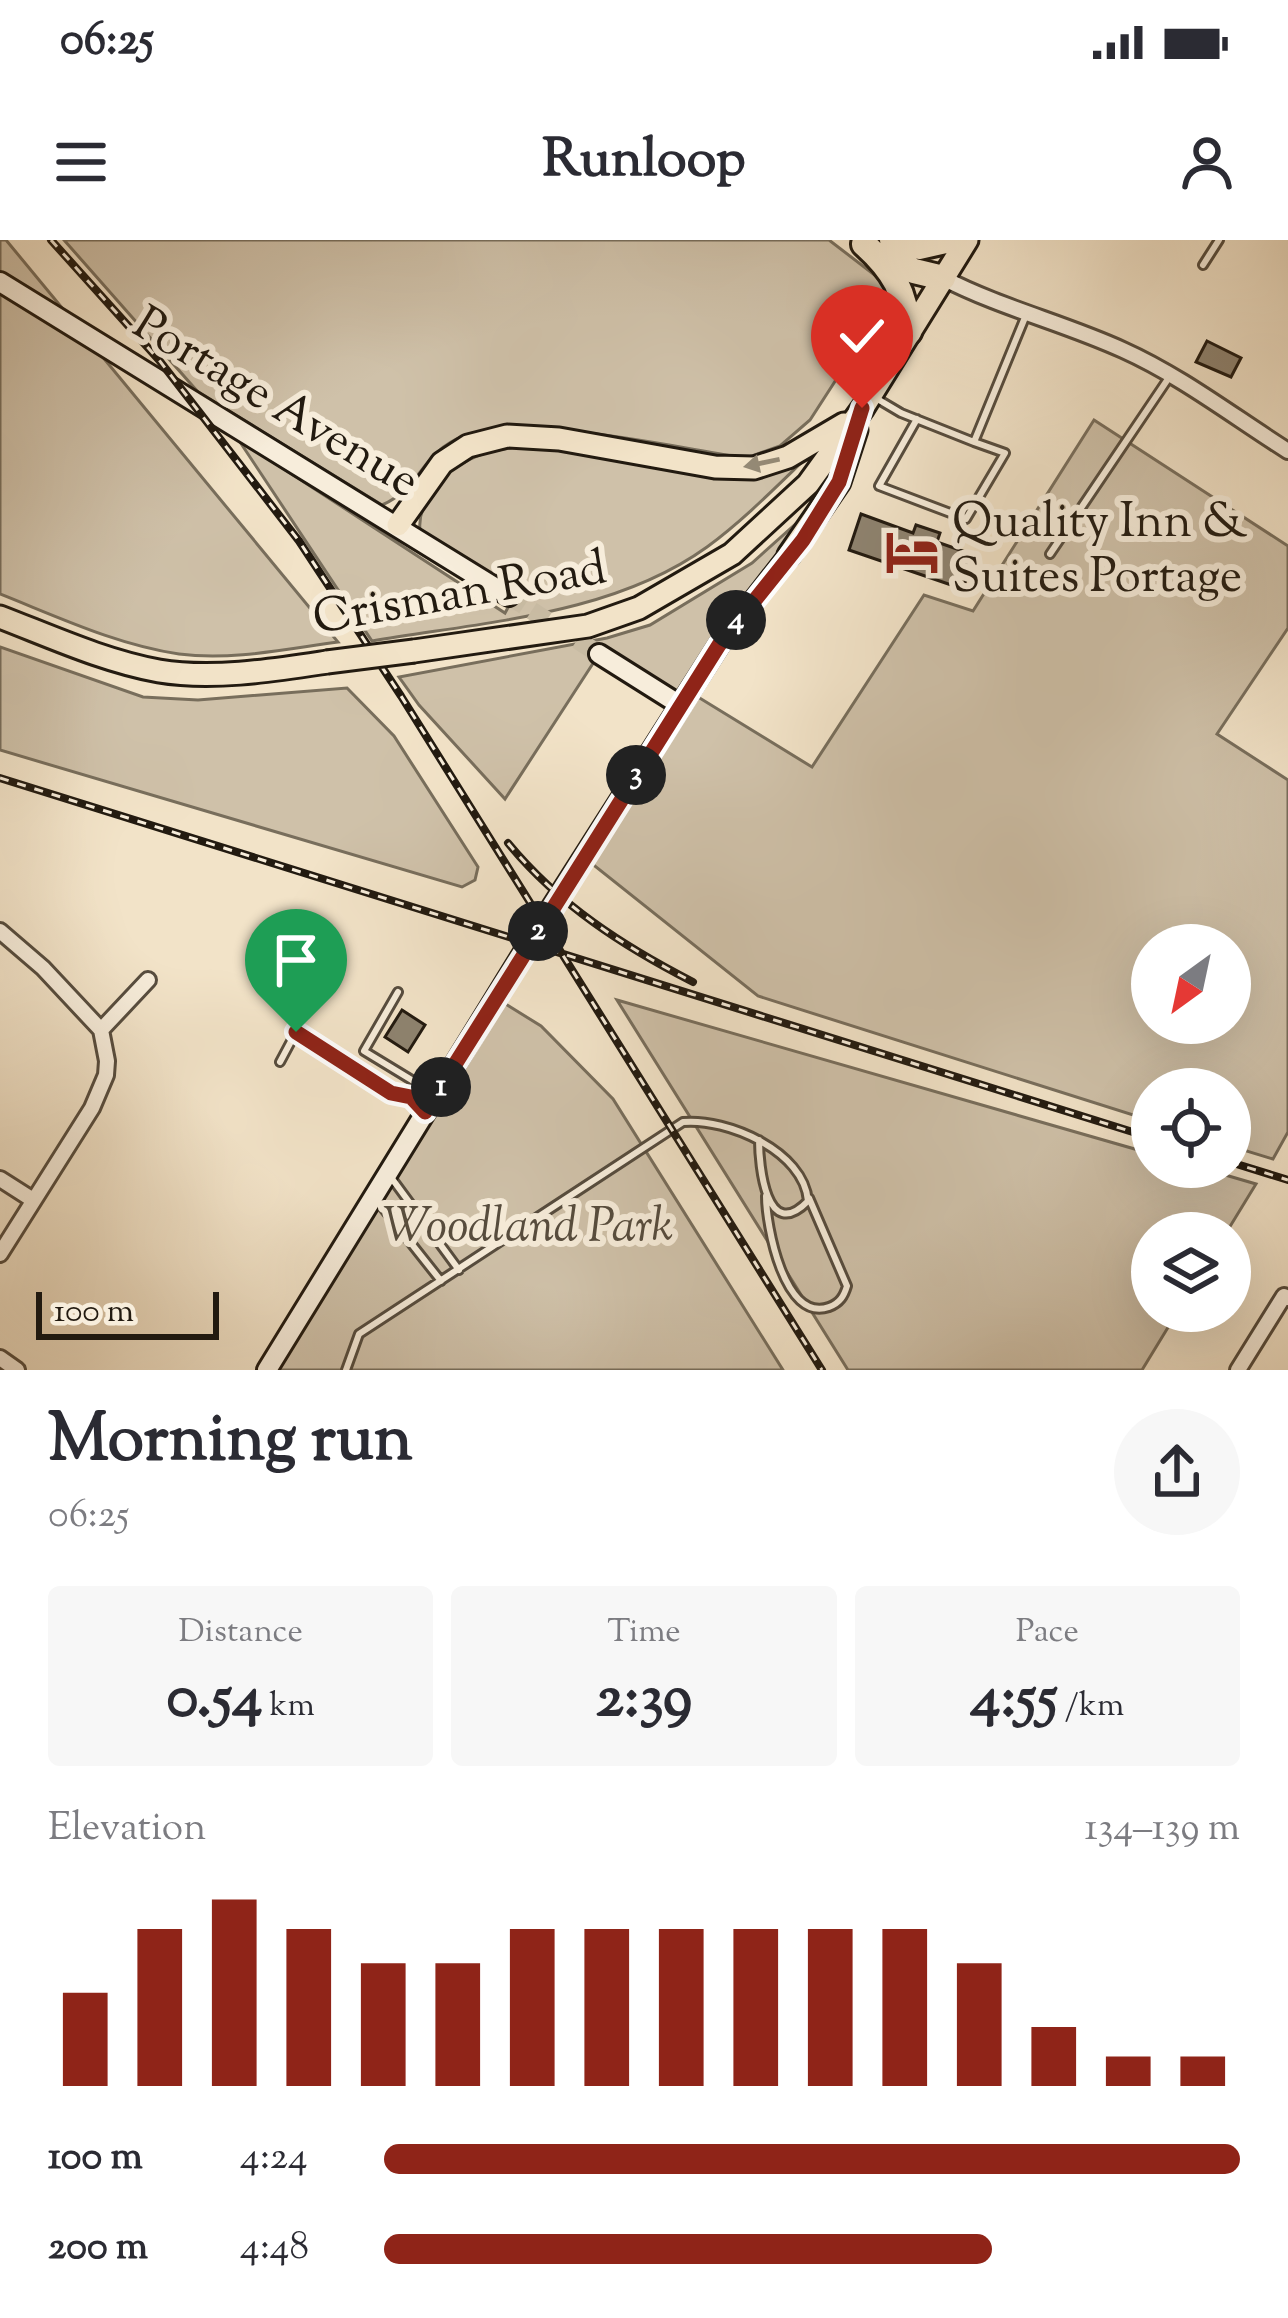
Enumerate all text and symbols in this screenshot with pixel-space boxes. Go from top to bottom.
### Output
text: 06:25 [60,10,154,75]
text: Runloop [542,123,746,201]
icon: menu [48,129,114,195]
icon: person [1174,129,1240,195]
pin [811,285,913,408]
street label: Portage Avenue [119,292,431,518]
icon: check [829,303,895,369]
one-way arrow [743,455,780,474]
place label: Quality Inn & Suites Portage [952,490,1248,614]
hotel icon: Quality Inn & Suites Portage [883,523,941,581]
street label: Crisman Road [308,536,612,656]
pin: 4 [706,590,766,650]
text: 4 [728,596,744,644]
pin: 3 [606,745,666,805]
text: 3 [629,751,643,799]
pin: 2 [508,901,568,961]
text: 2 [530,907,546,955]
pin [245,909,347,1032]
north arrow [1131,924,1251,1044]
map controls [1131,924,1251,1332]
icon: arrive [263,927,329,993]
pin: 1 [411,1057,471,1117]
text: 1 [435,1063,447,1111]
button: locate [1131,1068,1251,1188]
park label: Woodland Park [383,1194,673,1263]
button: layers [1131,1212,1251,1332]
scale bar [36,1286,219,1339]
text: 100 m [54,1289,134,1337]
text: Morning run [48,1396,413,1491]
button: share [1114,1409,1240,1535]
text: 06:25 [48,1489,129,1545]
text: Distance [178,1609,303,1657]
text: Time [607,1609,681,1657]
text: Pace [1016,1609,1079,1657]
text: 0.54 [167,1657,263,1744]
text: 2:39 [596,1657,692,1744]
text: 4:55 [970,1657,1058,1744]
text: km [263,1683,315,1731]
text: /km [1058,1683,1124,1731]
text: Elevation [48,1802,206,1858]
text: 134–139 m [1084,1802,1240,1858]
text: 100 m [48,2131,143,2187]
text: 4:24 [240,2131,308,2187]
text: 200 m [48,2221,148,2277]
text: 4:48 [240,2221,309,2277]

